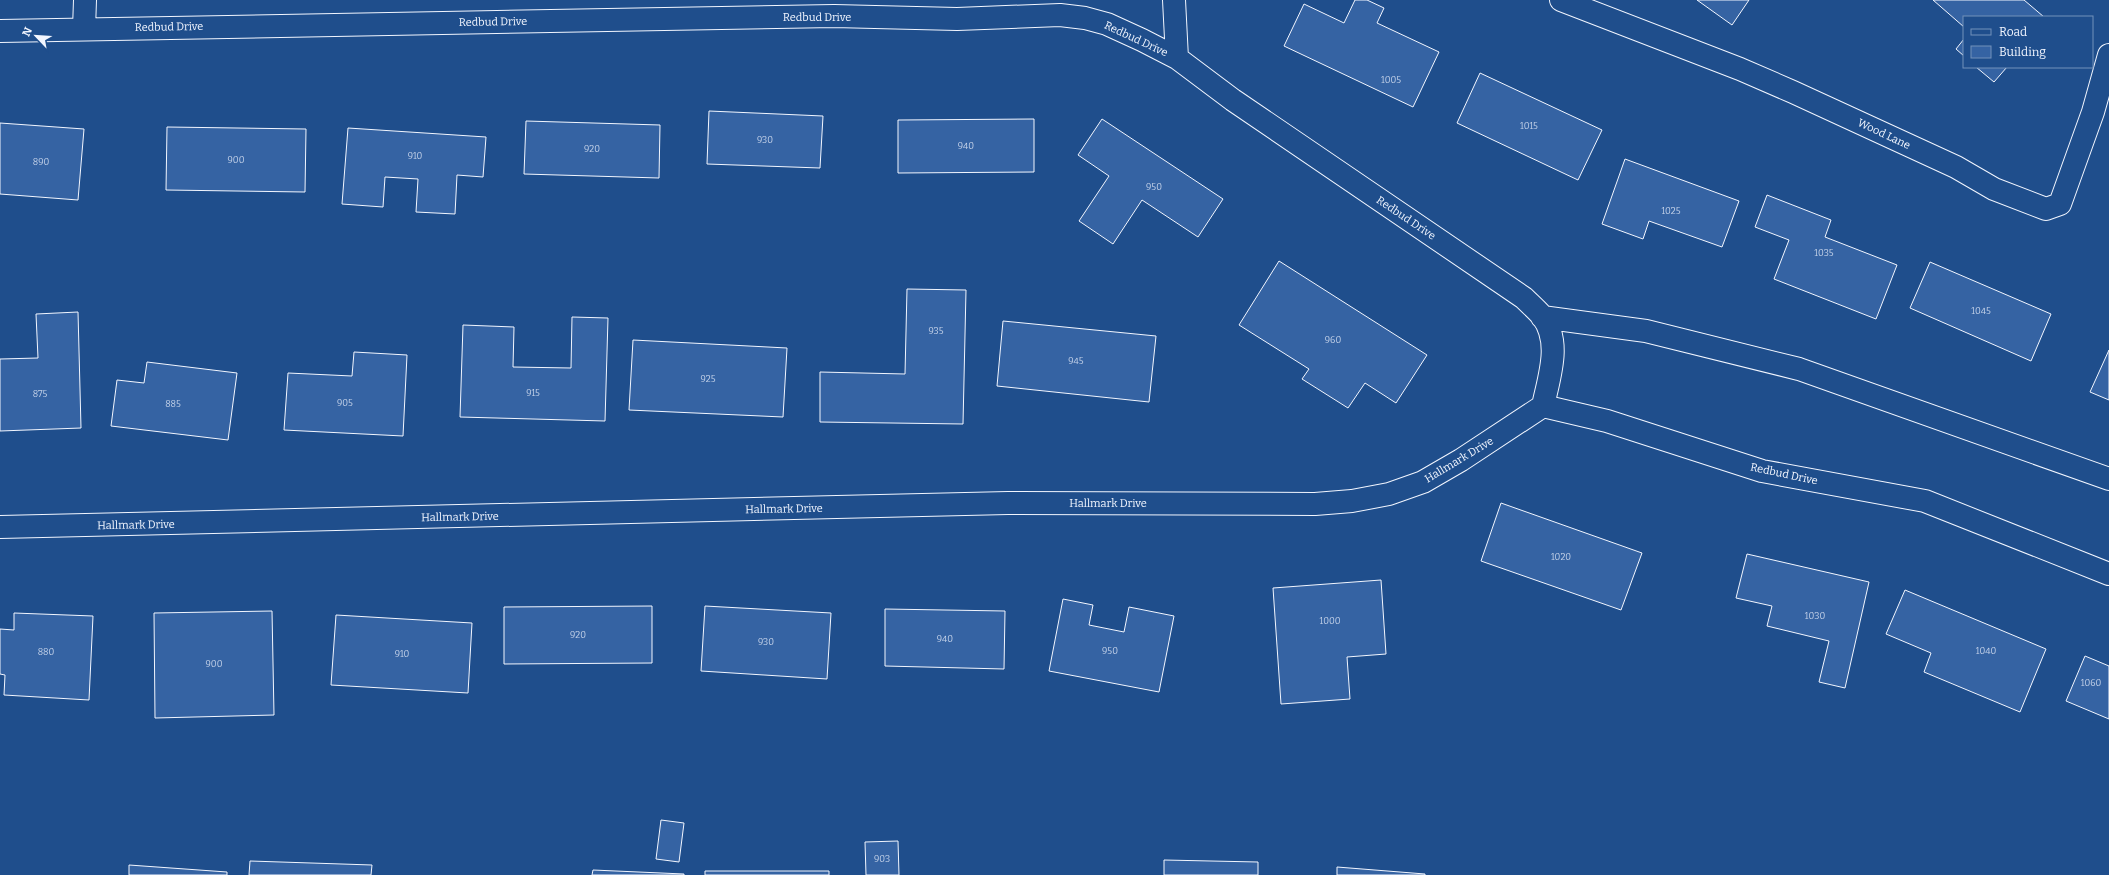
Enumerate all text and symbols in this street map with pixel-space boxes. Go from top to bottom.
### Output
street label: Redbud Drive [783,11,851,24]
street label: Redbud Drive [459,15,527,29]
north arrow [16,16,56,56]
legend [1963,16,2093,68]
street label: Redbud Drive [1102,19,1170,59]
street label: Redbud Drive [135,20,203,34]
text: N [20,25,35,39]
text: Road [1999,25,2027,39]
text: Building [1999,45,2046,59]
house number: 1005 [1381,75,1401,85]
street label: Wood Lane [1856,116,1912,152]
house number: 1015 [1520,121,1538,131]
house number: 930 [757,135,773,145]
house number: 940 [958,141,974,151]
house number: 920 [584,144,600,154]
house number: 910 [408,151,423,161]
house number: 900 [228,155,245,165]
house number: 890 [33,157,49,167]
house number: 950 [1146,182,1162,192]
street label: Redbud Drive [1374,193,1438,243]
house number: 1025 [1661,206,1681,216]
house number: 1035 [1814,248,1834,258]
house number: 1045 [1971,306,1991,316]
house number: 935 [928,326,944,336]
house number: 960 [1325,335,1341,345]
house number: 945 [1068,356,1084,366]
house number: 925 [701,374,716,384]
house number: 915 [526,388,540,398]
house number: 875 [33,389,47,399]
house number: 905 [337,398,353,408]
house number: 885 [165,399,181,409]
street label: Hallmark Drive [1422,434,1496,486]
street label: Redbud Drive [1749,461,1819,487]
street label: Hallmark Drive [1069,497,1147,510]
street label: Hallmark Drive [745,502,823,516]
street label: Hallmark Drive [421,510,499,524]
street label: Hallmark Drive [97,518,175,532]
house number: 1020 [1551,552,1571,562]
house number: 1030 [1805,611,1825,621]
house number: 1000 [1320,616,1341,626]
house number: 920 [570,630,586,640]
house number: 940 [937,634,953,644]
house number: 930 [758,637,774,647]
house number: 950 [1102,646,1118,656]
house number: 1040 [1976,646,1996,656]
house number: 880 [38,647,55,657]
house number: 910 [395,649,410,659]
house number: 900 [206,659,223,669]
house number: 1060 [2081,678,2101,688]
house number: 903 [874,854,890,864]

